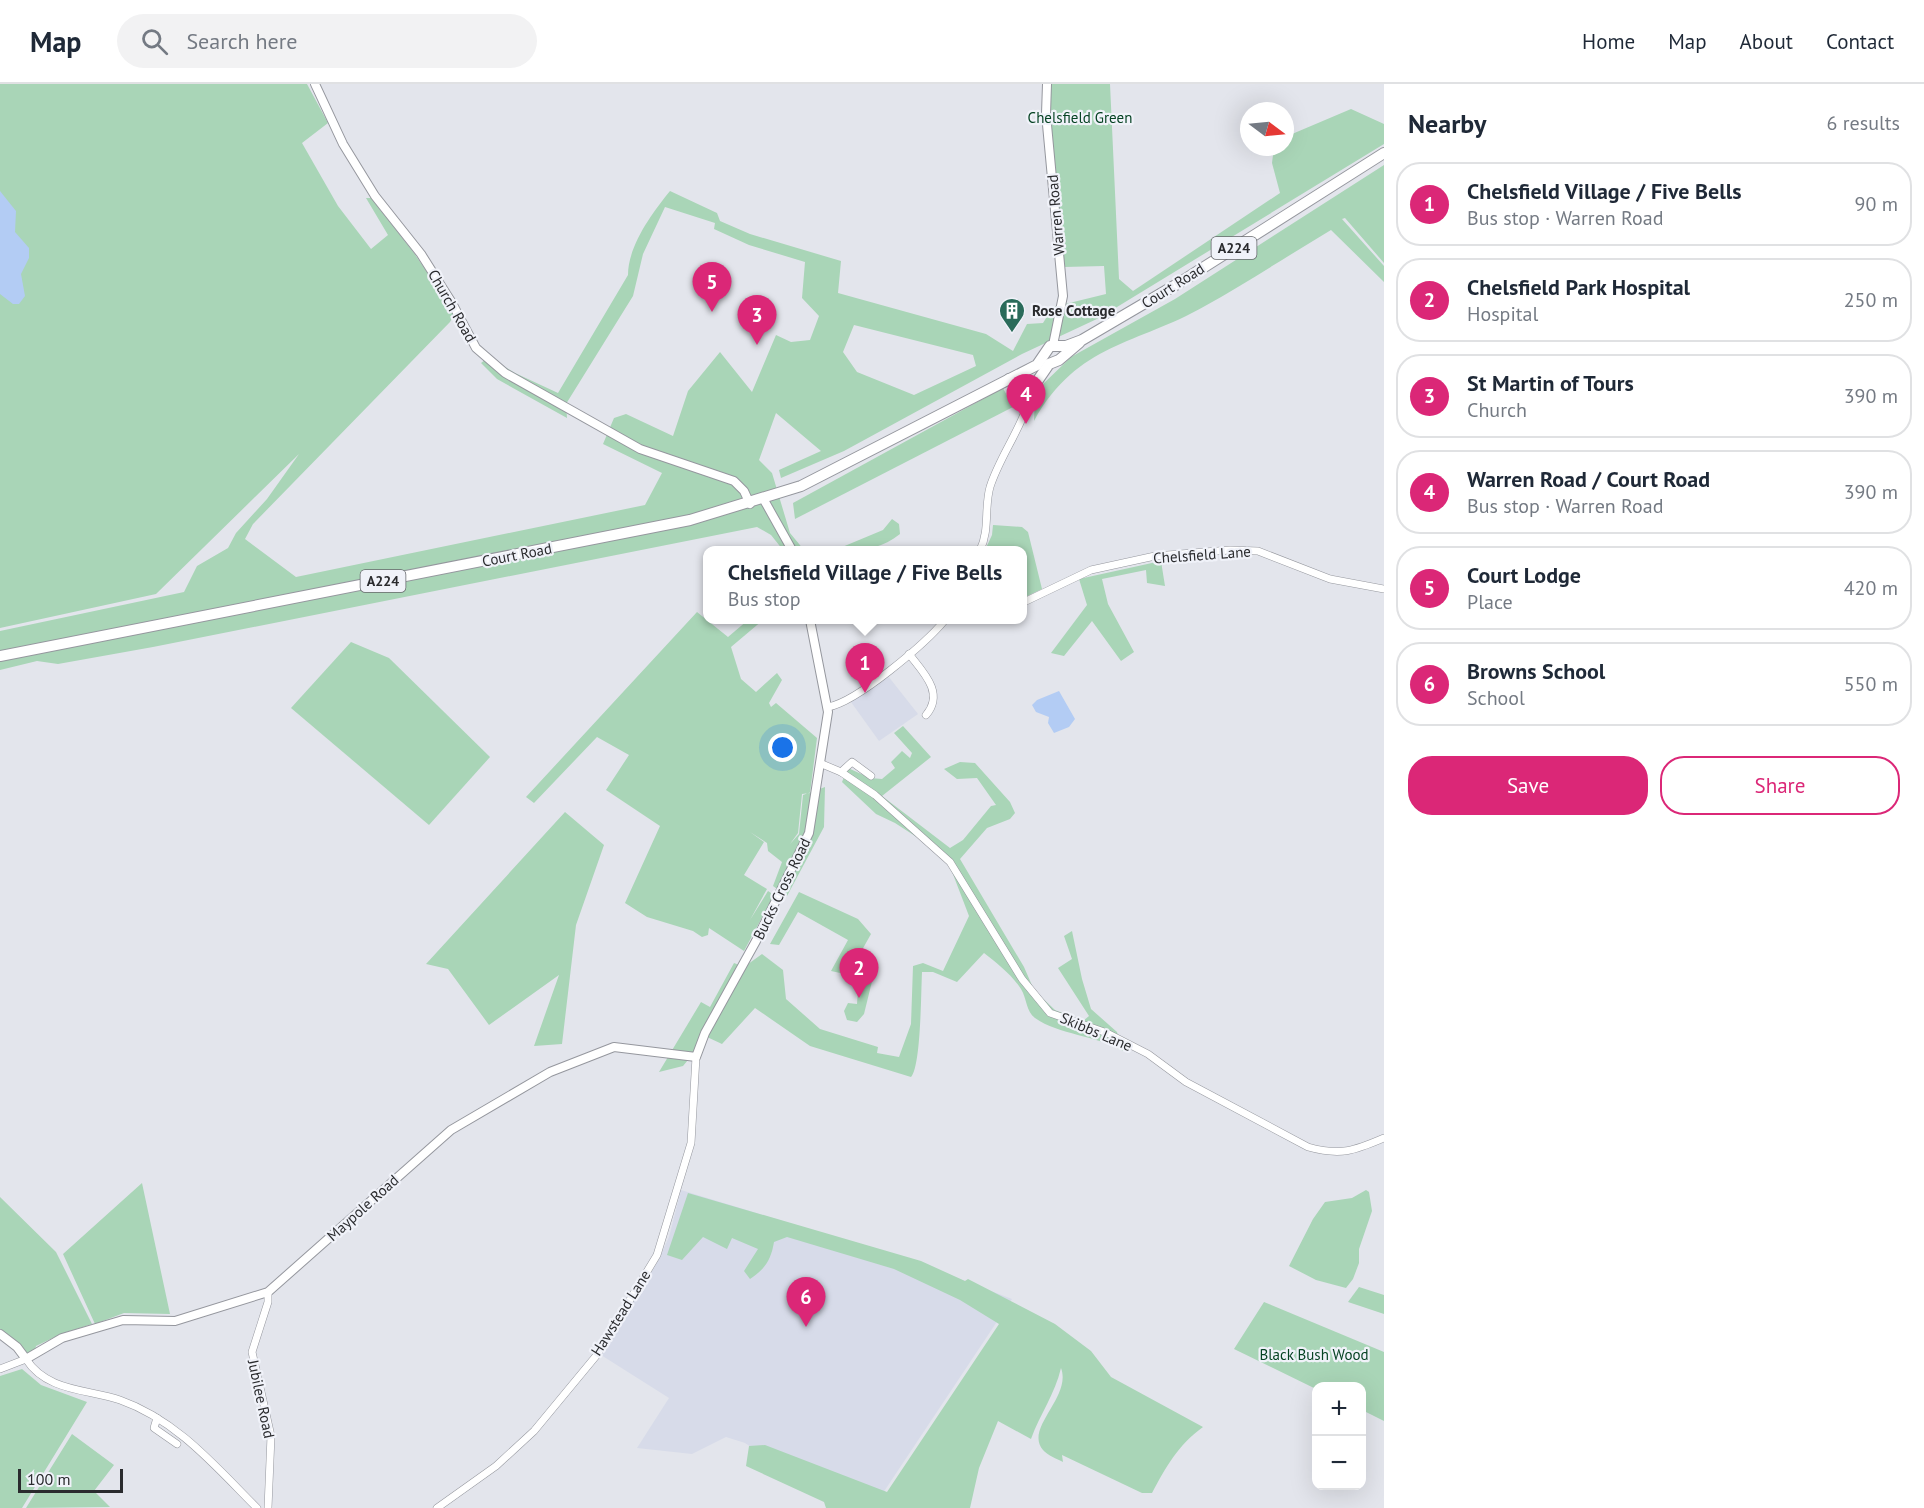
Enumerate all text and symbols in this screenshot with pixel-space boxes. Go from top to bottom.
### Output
search box [117,14,537,68]
text: Map [30,23,81,60]
icon: search [138,25,171,58]
text: Search here [186,27,297,55]
text: Home [1582,28,1635,55]
text: Map [1668,28,1707,55]
text: About [1740,28,1793,55]
text: Contact [1826,28,1894,55]
north arrow [1240,102,1294,156]
text: Nearby [1408,107,1486,140]
park label: Chelsfield Green [1028,108,1132,127]
text: 6 results [1827,110,1900,136]
street label: Warren Road [1043,174,1068,256]
text: Chelsfield Village / Five Bells [1467,177,1741,205]
text: 1 [1424,191,1435,217]
text: 90 m [1855,191,1898,217]
text: Bus stop · Warren Road [1467,205,1663,231]
road number: A224 [1212,237,1256,259]
street label: Court Road [1138,259,1208,312]
pin: 5 [692,262,732,312]
street label: Church Road [424,266,481,345]
text: Chelsfield Park Hospital [1467,273,1690,301]
text: 2 [1424,287,1435,313]
text: 250 m [1844,287,1898,313]
pin: 3 [738,296,777,345]
building icon: Rose Cottage [997,296,1027,334]
place label: Rose Cottage [1032,301,1116,320]
text: Hospital [1467,301,1538,327]
text: St Martin of Tours [1467,369,1634,397]
pin: 4 [1006,374,1046,424]
text: 3 [1424,383,1435,409]
text: 390 m [1844,383,1898,409]
text: Church [1467,397,1527,423]
text: Warren Road / Court Road [1467,465,1710,493]
text: 4 [1424,479,1435,505]
text: 390 m [1844,479,1898,505]
text: Bus stop · Warren Road [1467,493,1663,519]
street label: Court Road [480,538,553,571]
street label: Chelsfield Lane [1152,542,1252,567]
popup [703,546,1027,624]
text: Chelsfield Village / Five Bells [728,558,1002,586]
text: Court Lodge [1467,561,1581,589]
road number: A224 [360,570,406,592]
text: 5 [1424,575,1435,601]
text: 420 m [1844,575,1898,601]
text: Bus stop [728,586,801,612]
text: Place [1467,589,1513,615]
pin: 1 [846,644,884,693]
text: Browns School [1467,657,1605,685]
text: 6 [1424,671,1435,697]
text: 550 m [1844,671,1898,697]
text: School [1467,685,1525,711]
your location [768,733,797,762]
button: Save [1408,756,1648,815]
button: Share [1660,756,1900,815]
street label: Bucks Cross Road [749,835,814,943]
pin: 2 [840,948,878,998]
street label: Skibbs Lane [1057,1008,1135,1055]
street label: Maypole Road [323,1170,403,1245]
street label: Hawstead Lane [587,1266,655,1359]
pin: 6 [786,1278,826,1327]
park label: Black Bush Wood [1259,1345,1369,1364]
street label: Jubilee Road [244,1357,279,1440]
map controls [1312,1382,1366,1490]
button: + [1312,1382,1366,1436]
button: − [1312,1436,1366,1490]
scale bar [18,1466,123,1494]
text: 100 m [27,1469,70,1489]

